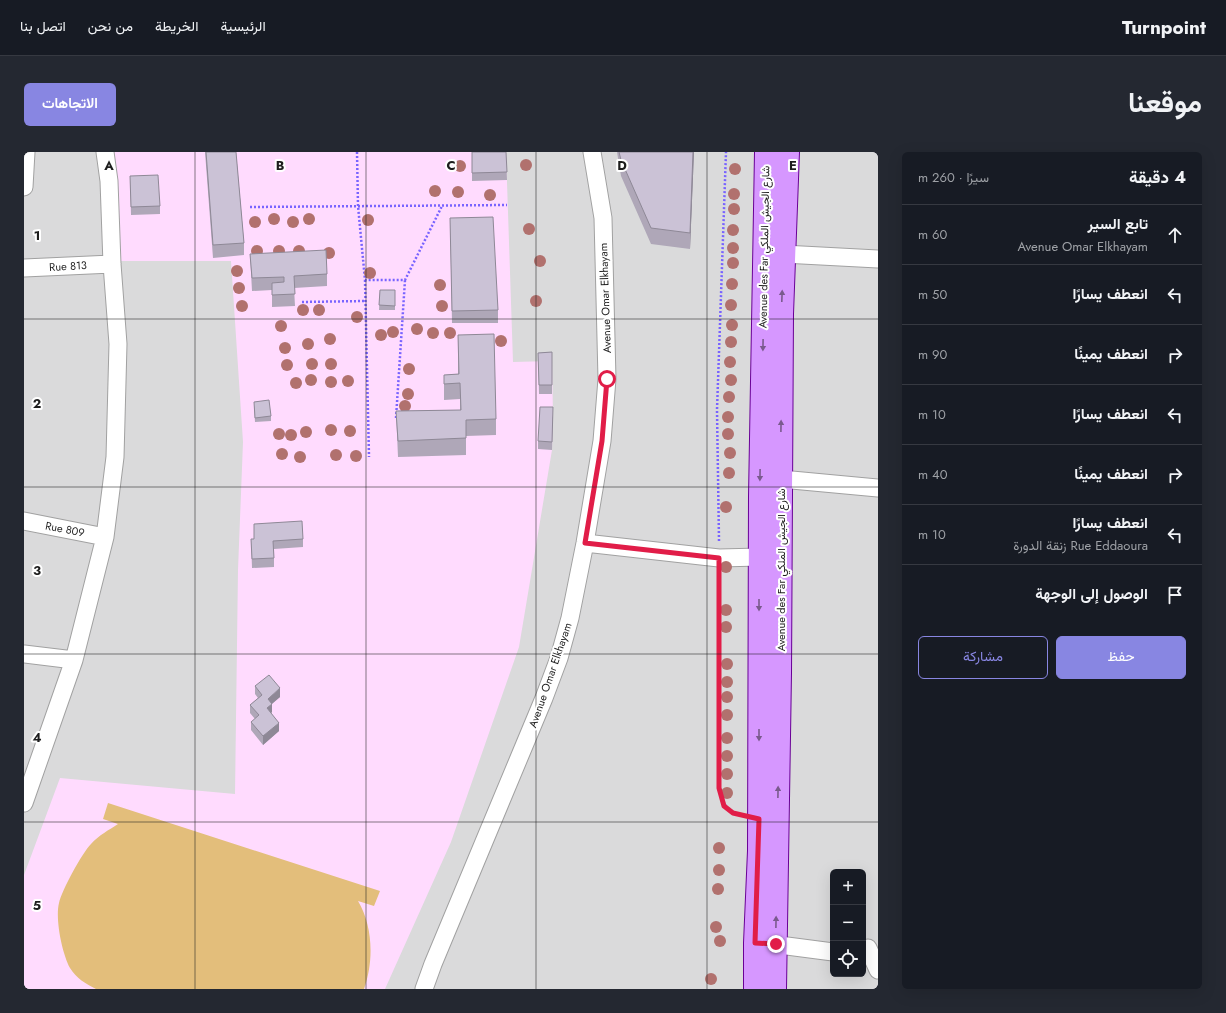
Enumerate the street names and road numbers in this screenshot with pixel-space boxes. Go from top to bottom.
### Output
street label: Avenue des Far شارع الجيش الملكي [755,165,775,328]
street label: Avenue Omar Elkhayam [595,243,615,353]
street label: Rue 813 [49,257,87,275]
street label: Avenue des Far شارع الجيش الملكي [773,488,791,651]
street label: Rue 809 [44,517,86,541]
street label: Avenue Omar Elkhayam [524,620,576,730]

